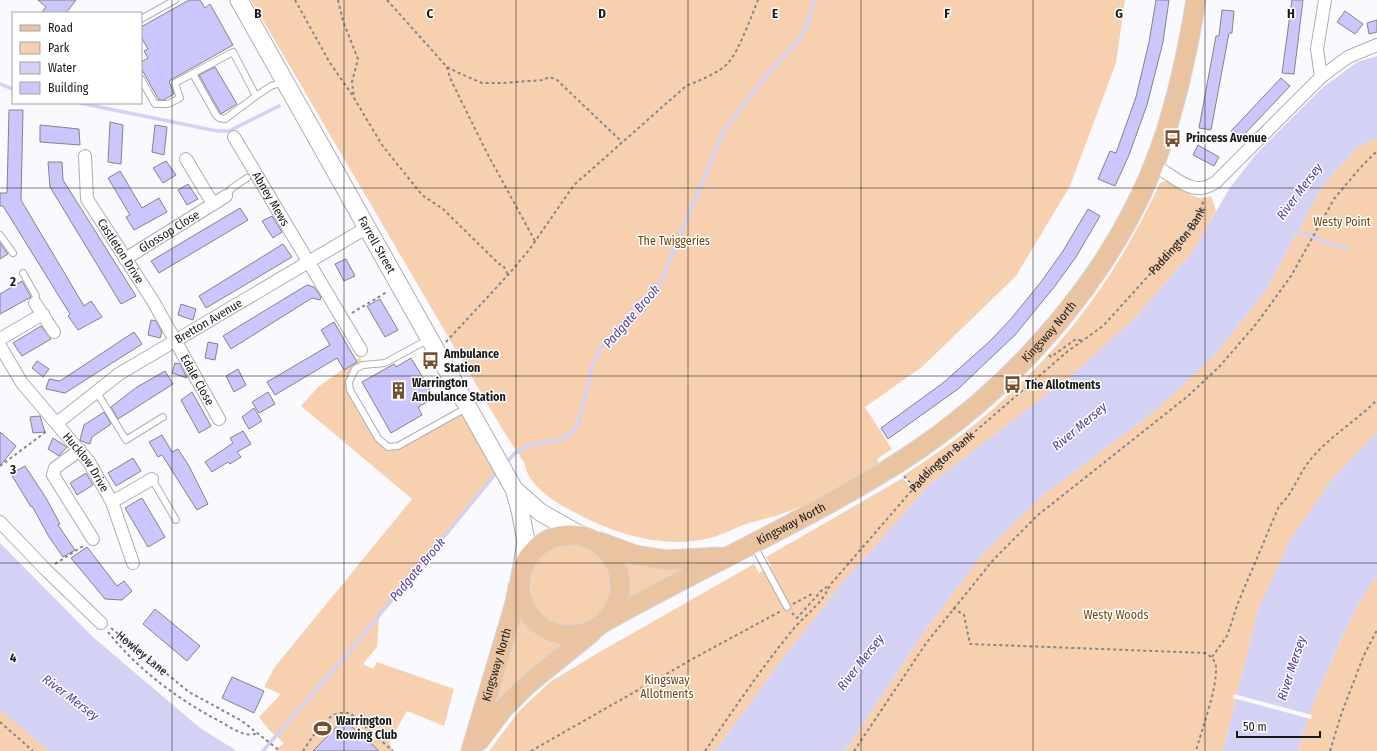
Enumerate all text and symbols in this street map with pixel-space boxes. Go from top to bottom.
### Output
text: B [254,6,262,21]
text: C [427,6,434,21]
text: D [598,6,606,21]
text: E [772,6,778,21]
text: F [944,6,950,21]
text: G [1115,6,1123,21]
text: H [1287,6,1295,21]
legend [12,12,142,104]
text: Road [48,21,73,35]
text: Park [48,41,70,55]
text: Water [48,61,77,75]
text: Building [48,81,89,95]
bus stop icon: Princess Avenue [1163,128,1183,148]
place label: Princess Avenue [1186,131,1267,145]
water label: River Mersey [1273,159,1326,222]
street label: Abney Mews [249,169,292,228]
street label: Paddington Bank [1146,206,1208,278]
street label: Glossop Close [136,207,202,256]
street label: Farrell Street [355,214,398,276]
park label: Westy Point [1313,215,1371,229]
street label: Castleton Drive [95,216,147,286]
park label: The Twiggeries [638,234,710,248]
text: 2 [9,274,16,289]
water label: Padgate Brook [600,282,663,351]
street label: Bretton Avenue [172,296,245,346]
street label: Kingsway North [1019,299,1079,365]
place label: Ambulance Station [443,347,499,375]
bus stop icon: Ambulance Station [421,351,441,371]
street label: Edale Close [177,352,217,408]
bus stop icon: The Allotments [1002,375,1022,395]
place label: Warrington Ambulance Station [411,376,506,404]
place label: The Allotments [1025,378,1101,392]
building icon: Warrington Ambulance Station [389,380,409,400]
water label: River Mersey [1049,398,1111,454]
street label: Paddington Bank [907,428,977,495]
street label: Hucklow Drive [60,430,112,494]
text: 3 [9,462,16,477]
street label: Kingsway North [754,500,828,548]
water label: Padgate Brook [387,534,449,604]
park label: Westy Woods [1083,608,1149,622]
street label: Kingsway North [479,626,514,703]
street label: Howley Lane [113,628,170,679]
water label: River Mersey [834,630,888,693]
water label: River Mersey [1274,633,1309,702]
text: 4 [10,650,17,665]
water label: River Mersey [40,671,103,724]
park label: Kingsway Allotments [640,673,694,701]
scale bar [1237,713,1320,739]
place label: Warrington Rowing Club [336,714,398,742]
sports icon: Warrington Rowing Club [313,718,333,738]
text: 50 m [1243,720,1267,734]

